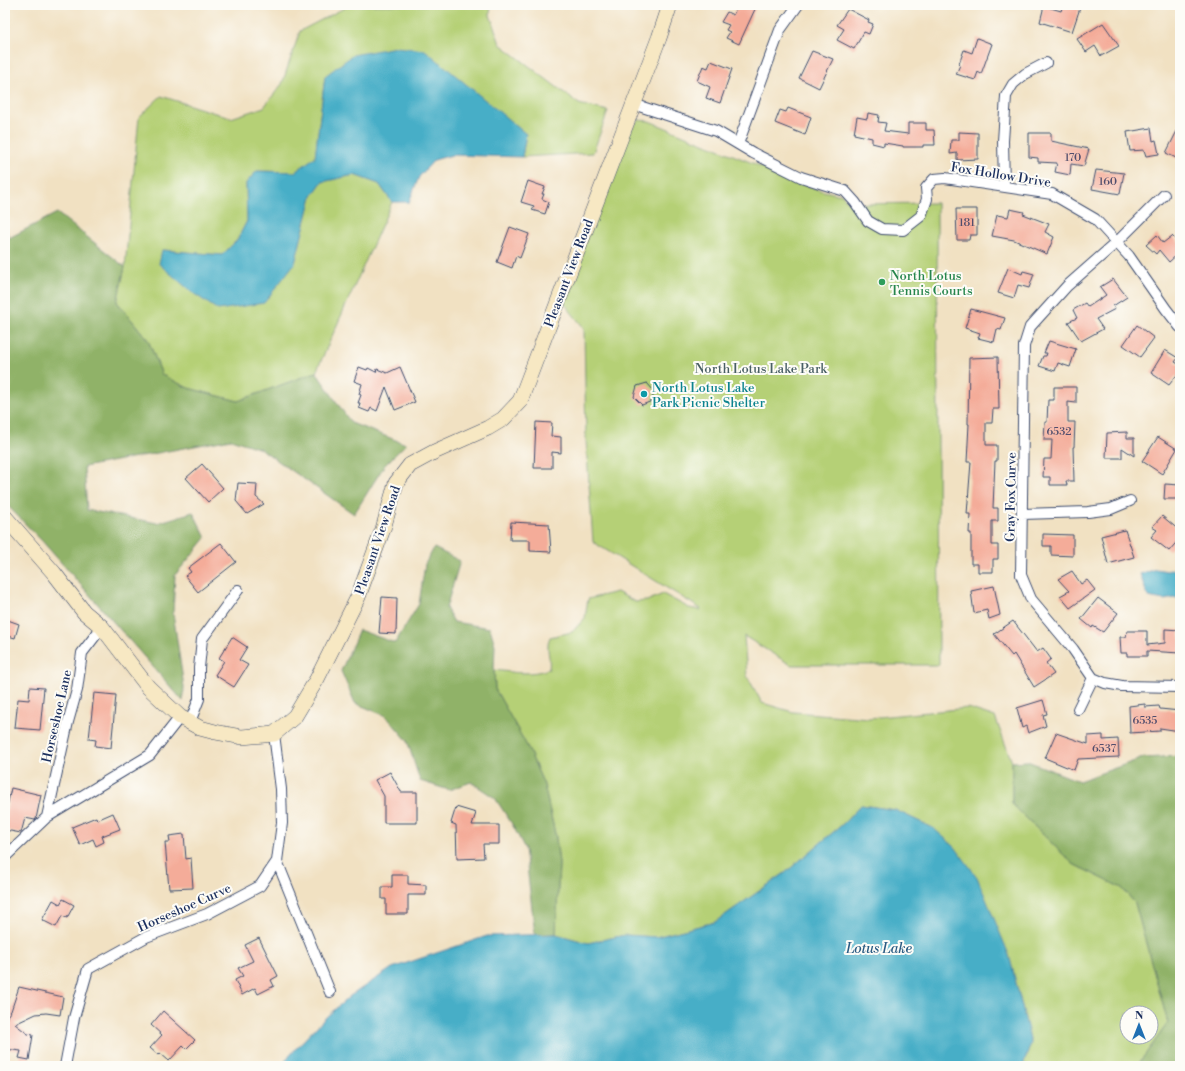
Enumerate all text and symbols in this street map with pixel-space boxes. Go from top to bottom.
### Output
house number: 170 [1065,151,1081,165]
street label: Fox Hollow Drive [950,159,1052,191]
house number: 160 [1099,175,1117,189]
house number: 181 [959,216,975,230]
street label: Pleasant View Road [541,217,597,330]
place label: North Lotus Tennis Courts [890,268,973,299]
marker: North Lotus Tennis Courts [877,277,887,287]
park label: North Lotus Lake Park [695,361,828,377]
place label: North Lotus Lake Park Picnic Shelter [652,380,765,411]
marker: North Lotus Lake Park Picnic Shelter [639,389,649,399]
house number: 6532 [1046,425,1072,439]
street label: Gray Fox Curve [1002,452,1020,542]
street label: Pleasant View Road [352,483,404,597]
street label: Horseshoe Lane [38,668,76,764]
house number: 6535 [1133,714,1157,728]
house number: 6537 [1092,742,1117,756]
street label: Horseshoe Curve [135,880,234,936]
water label: Lotus Lake [845,940,913,958]
north arrow [1119,1005,1159,1045]
text: N [1135,1009,1144,1023]

